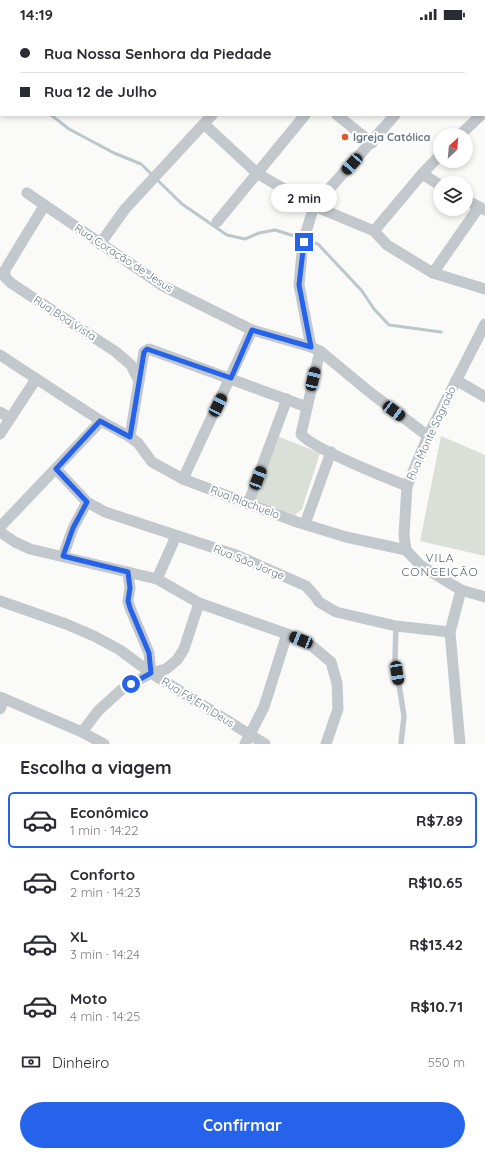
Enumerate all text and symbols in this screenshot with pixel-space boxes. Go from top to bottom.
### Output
text: 14:19 [20,5,53,24]
text: Rua Nossa Senhora da Piedade [44,44,272,63]
text: Rua 12 de Julho [44,82,157,101]
north arrow [433,128,473,168]
map controls [433,128,473,216]
place label: Igreja Católica [353,130,431,144]
marker: Igreja Católica [340,132,350,142]
car [340,151,364,177]
button: layers [433,176,473,216]
callout: 2 min [271,184,337,212]
text: 2 min [287,190,321,206]
street label: Rua Coração de Jesus [72,221,176,295]
route end [295,233,313,251]
street label: Rua Boa Vista [31,293,99,343]
car [304,366,322,392]
street label: Rua Monte Sagrado [403,384,459,482]
car [207,392,229,418]
car [381,399,407,423]
car [248,465,268,491]
street label: Rua Riachuelo [208,482,282,522]
street label: Rua São Jorge [211,541,287,583]
district label: VILA CONCEIÇÃO [401,550,479,579]
car [288,630,314,650]
car [389,660,405,686]
street label: Rua Fé Em Deus [159,674,237,730]
route start [122,675,140,693]
text: Escolha a viagem [20,756,172,779]
icon: car [22,802,58,838]
text: Econômico [70,803,149,822]
text: R$7.89 [416,811,463,830]
text: 1 min · 14:22 [70,822,138,838]
icon: car [22,864,58,900]
text: Conforto [70,865,135,884]
text: R$10.65 [408,873,463,892]
text: 2 min · 14:23 [70,884,140,900]
icon: car [22,926,58,962]
text: XL [70,927,88,946]
text: R$13.42 [409,935,463,954]
text: 3 min · 14:24 [70,946,140,962]
icon: car [22,988,58,1024]
text: Moto [70,989,107,1008]
text: R$10.71 [410,997,463,1016]
text: 4 min · 14:25 [70,1008,140,1024]
icon: cash [20,1051,42,1073]
text: Dinheiro [52,1053,109,1072]
text: 550 m [428,1054,465,1070]
button: Confirmar [20,1102,465,1148]

